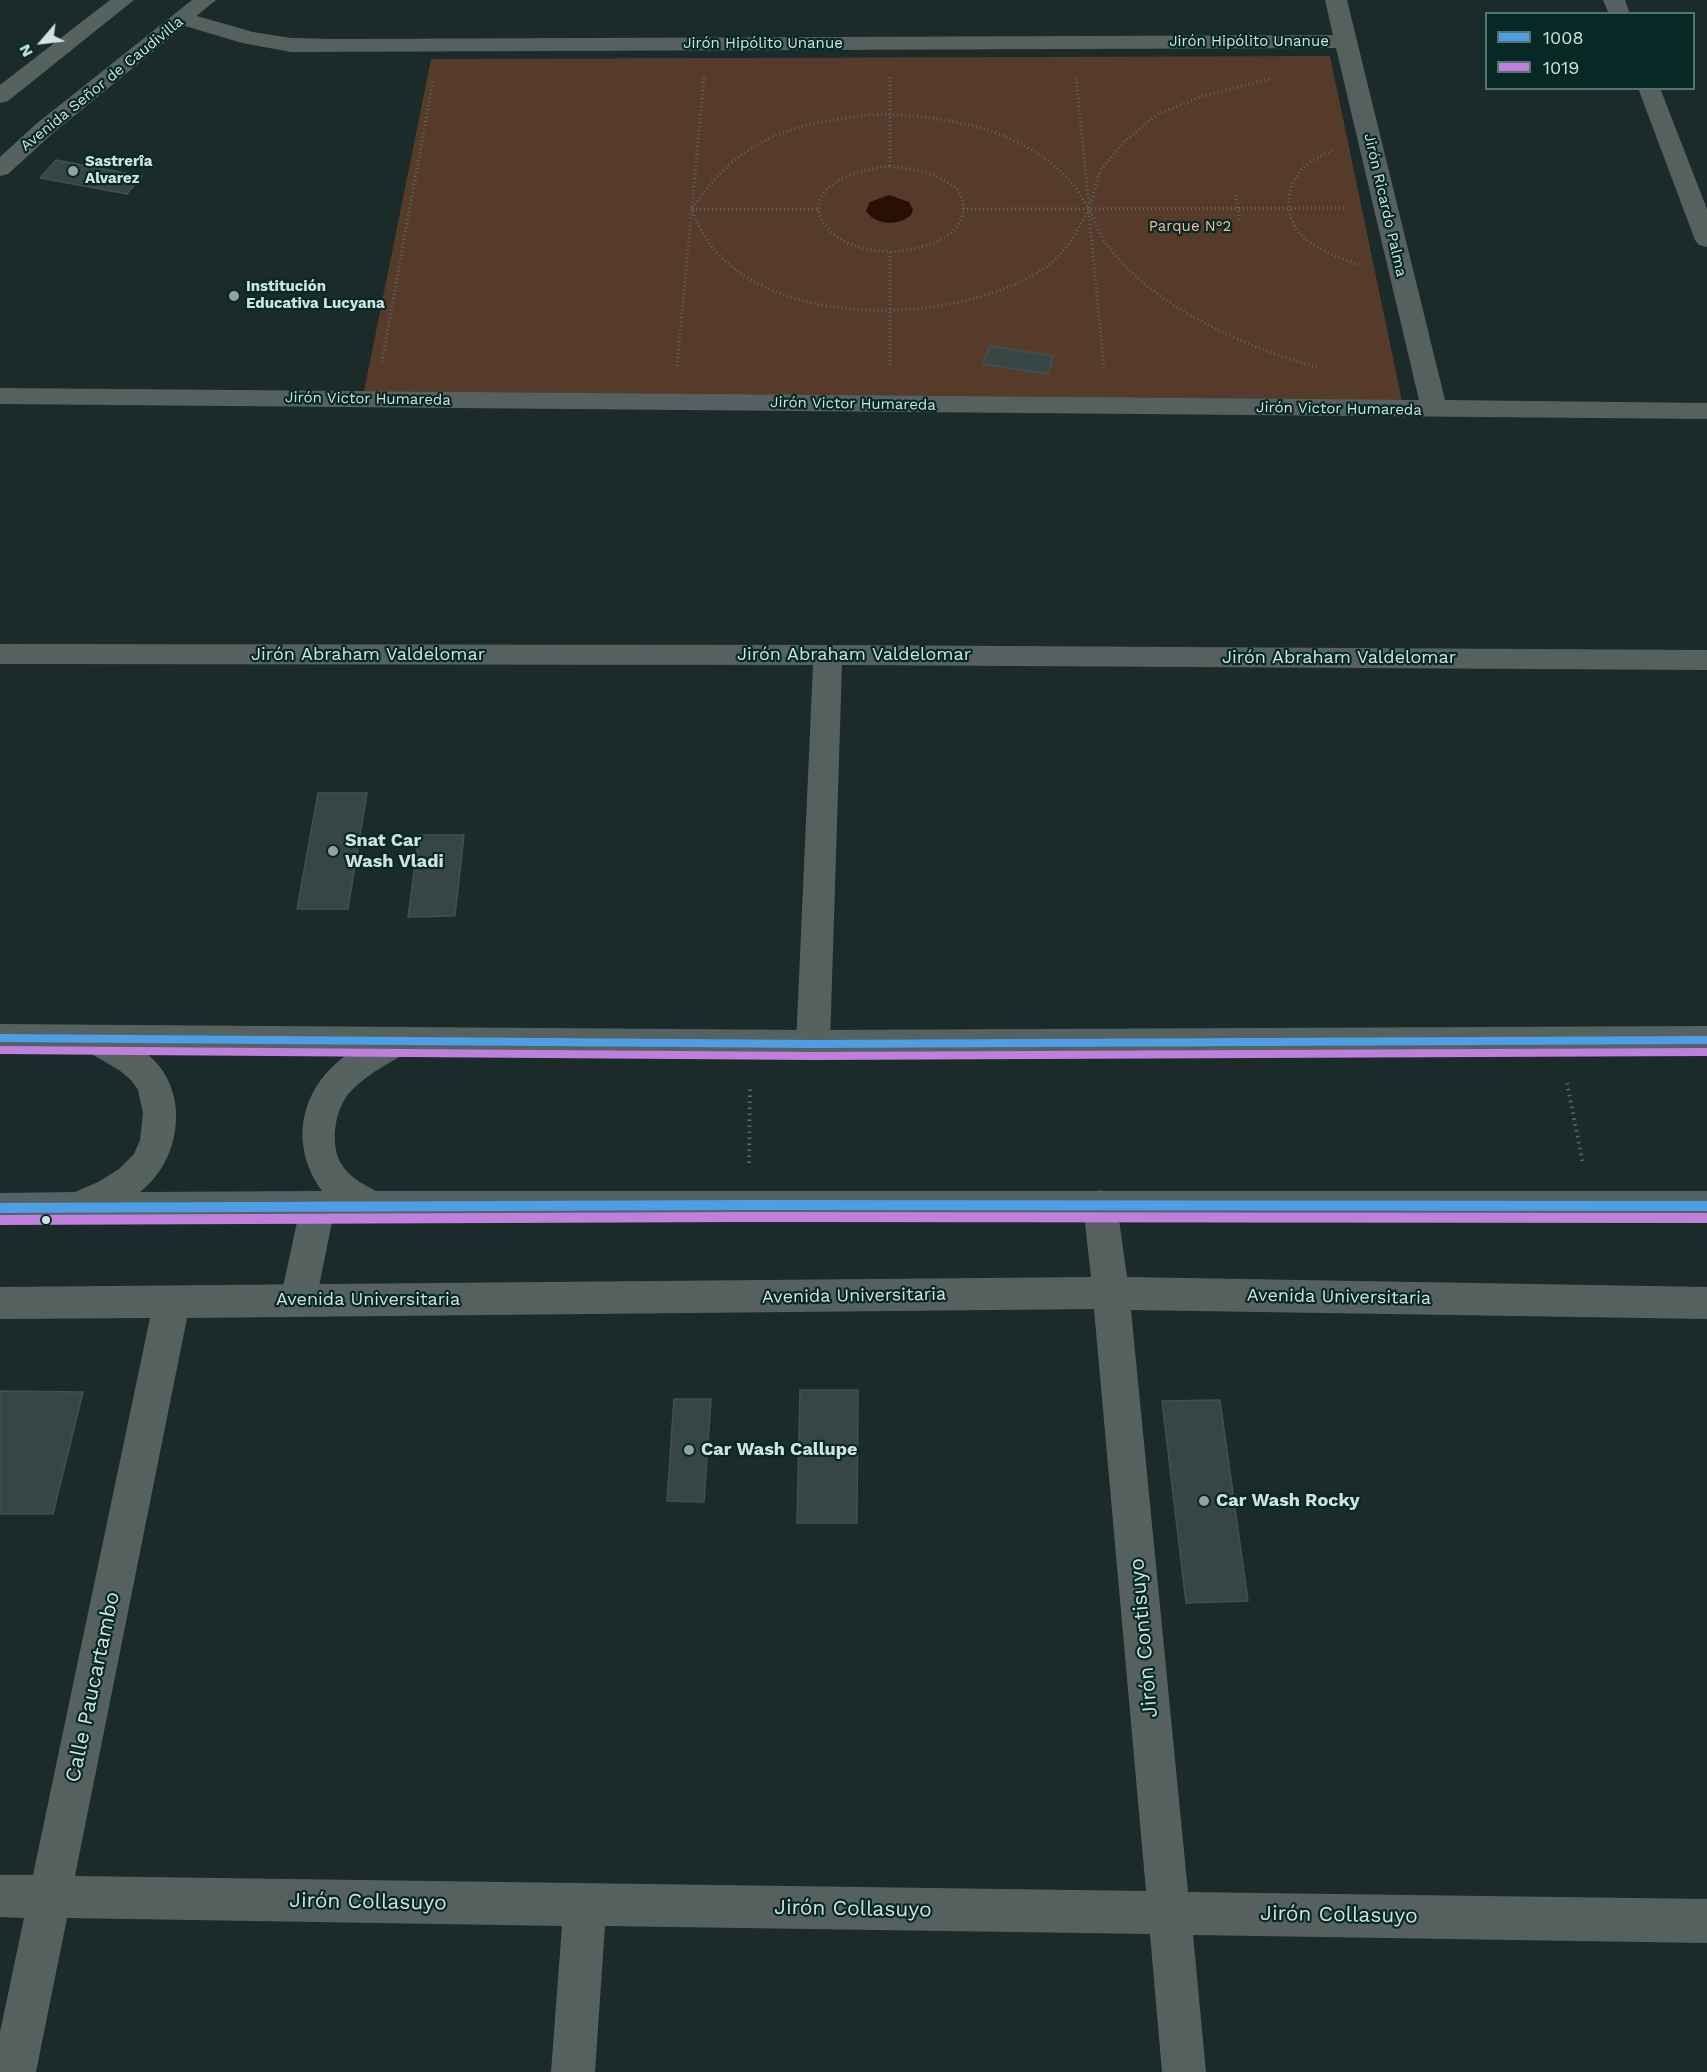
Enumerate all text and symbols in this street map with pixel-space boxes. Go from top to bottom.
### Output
north arrow [12,12,72,72]
legend [1485,12,1695,90]
street label: Avenida Señor de Caudivilla [17,13,187,155]
text: 1008 [1543,27,1584,48]
street label: Jirón Hipólito Unanue [1169,33,1329,51]
street label: Jirón Hipólito Unanue [683,35,843,53]
text: N [14,41,37,60]
text: 1019 [1543,57,1579,78]
street label: Jirón Ricardo Palma [1360,131,1410,279]
place label: Sastrerîa Alvarez [85,153,152,188]
marker: Sastrerîa Alvarez [66,164,80,178]
park label: Parque N°2 [1149,218,1231,236]
place label: Institución Educativa Lucyana [246,278,385,313]
marker: Institución Educativa Lucyana [227,289,241,303]
street label: Jirón Victor Humareda [285,389,451,409]
street label: Jirón Victor Humareda [770,394,936,414]
street label: Jirón Victor Humareda [1256,399,1422,419]
street label: Jirón Abraham Valdelomar [251,644,485,666]
street label: Jirón Abraham Valdelomar [737,644,971,666]
street label: Jirón Abraham Valdelomar [1222,647,1456,669]
place label: Snat Car Wash Vladi [345,830,444,872]
marker: Snat Car Wash Vladi [326,844,340,858]
unlabelled marker [40,1214,52,1226]
street label: Avenida Universitaria [762,1284,946,1308]
street label: Avenida Universitaria [1247,1285,1431,1309]
street label: Avenida Universitaria [276,1289,460,1311]
place label: Car Wash Callupe [701,1439,857,1461]
marker: Car Wash Callupe [682,1443,696,1457]
place label: Car Wash Rocky [1216,1490,1360,1512]
marker: Car Wash Rocky [1197,1494,1211,1508]
street label: Jirón Contisuyo [1124,1557,1164,1719]
street label: Calle Paucartambo [60,1589,126,1785]
street label: Jirón Collasuyo [289,1888,447,1916]
street label: Jirón Collasuyo [774,1895,932,1923]
street label: Jirón Collasuyo [1260,1901,1418,1929]

